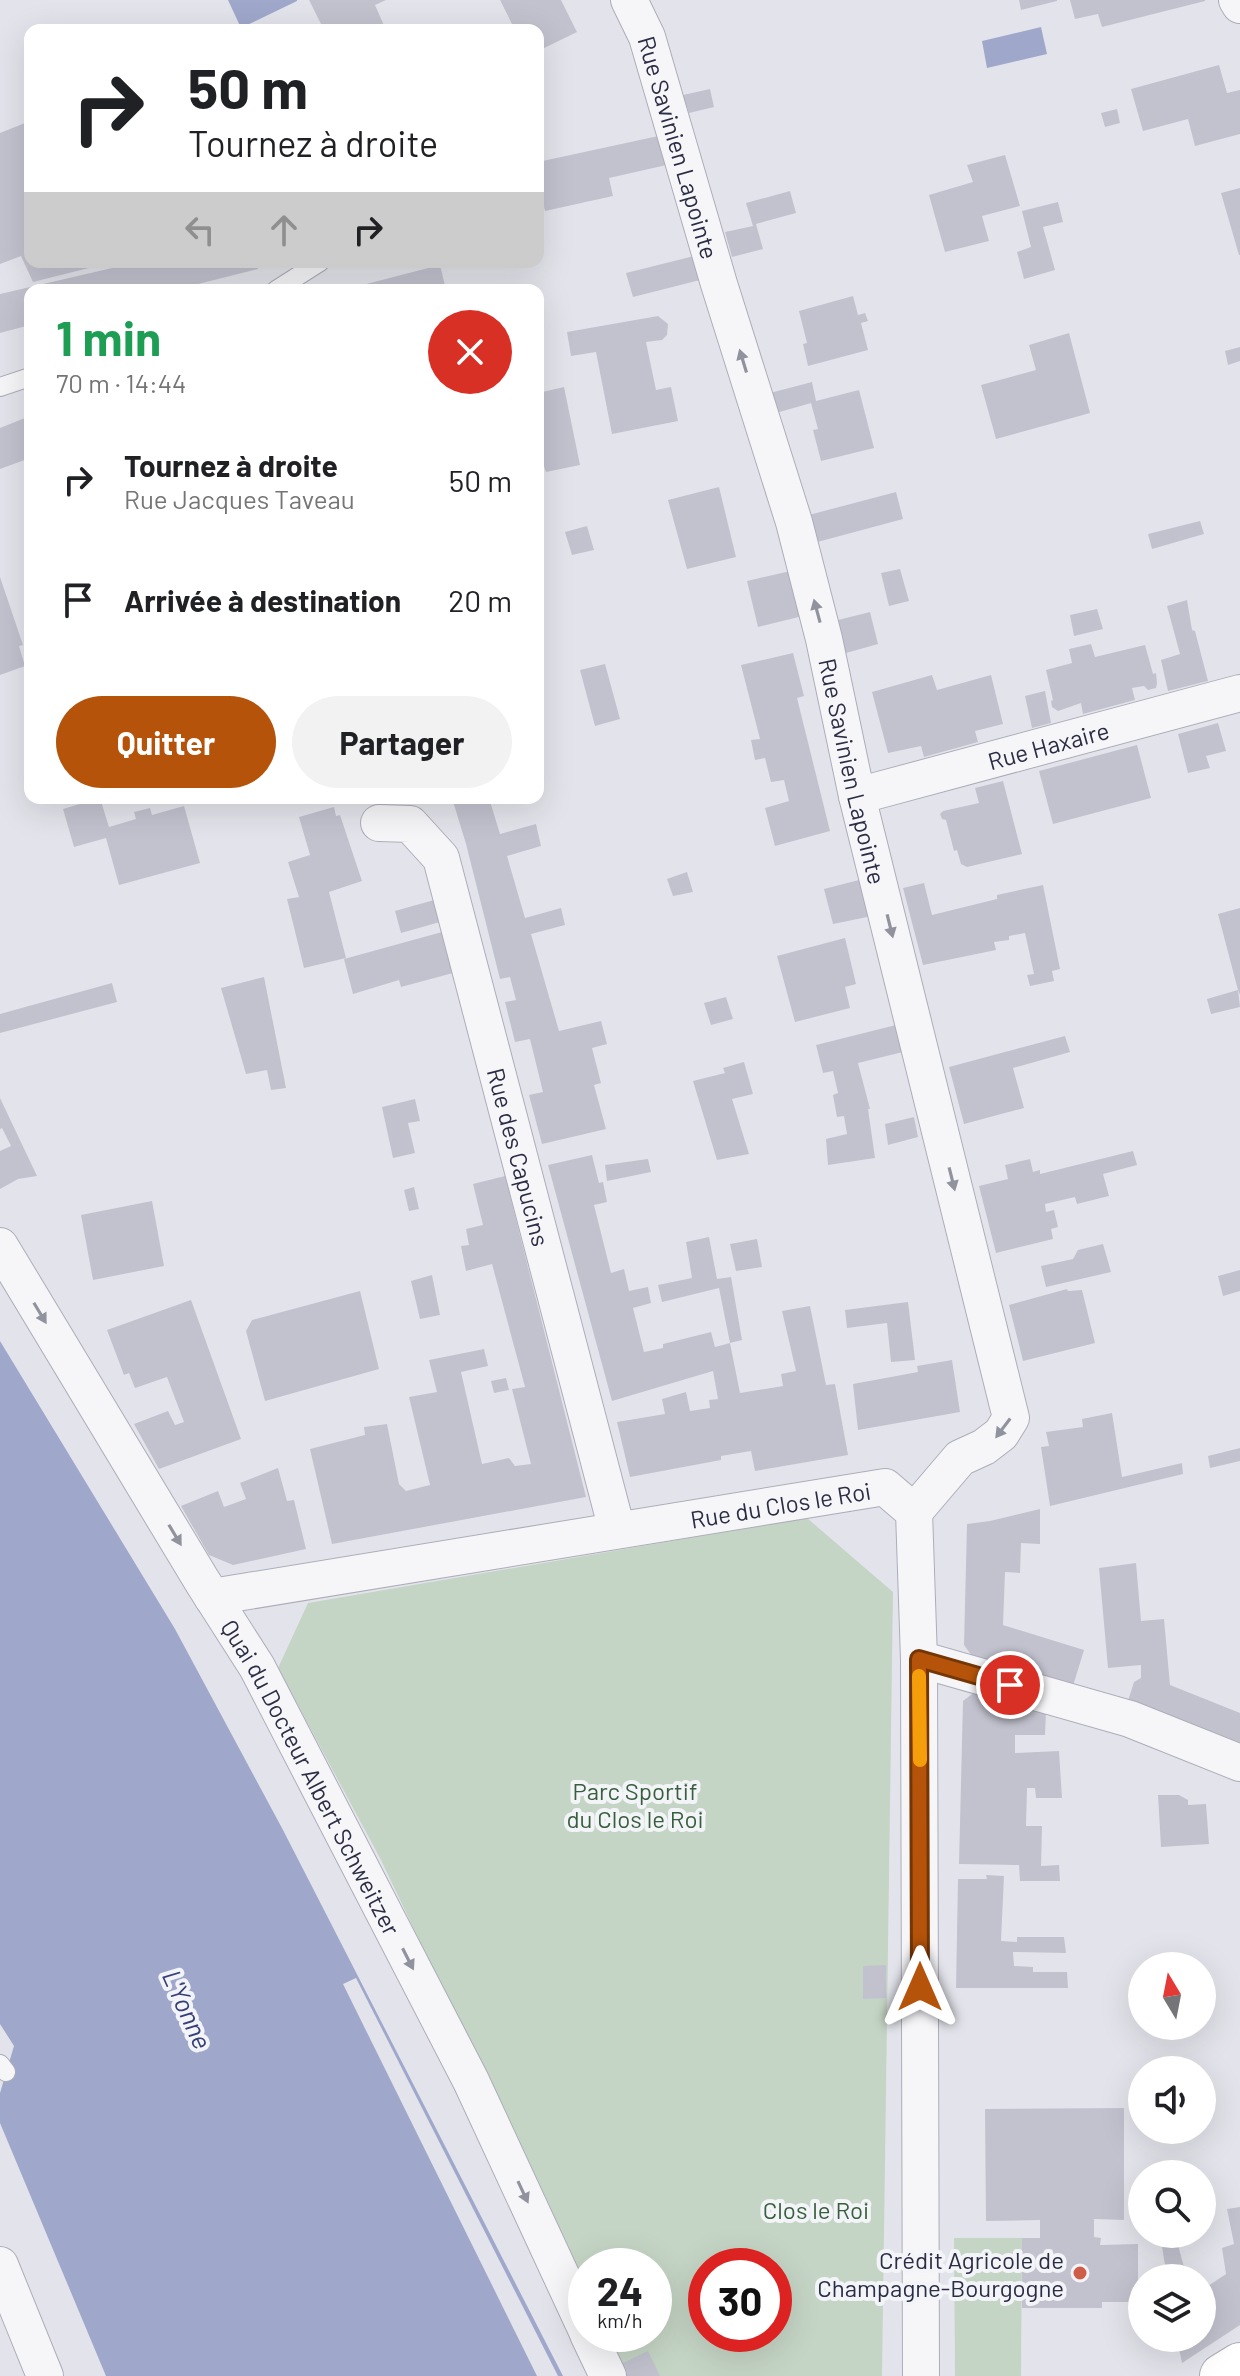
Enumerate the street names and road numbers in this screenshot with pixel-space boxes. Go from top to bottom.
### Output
street label: Rue Savinien Lapointe [633,32,725,262]
street label: Rue Savinien Lapointe [814,655,893,887]
street label: Rue Haxaire [984,714,1112,775]
street label: Rue des Capucins [482,1065,557,1249]
street label: Rue du Clos le Roi [688,1475,873,1533]
street label: Quai du Docteur Albert Schweitzer [216,1614,407,1940]

